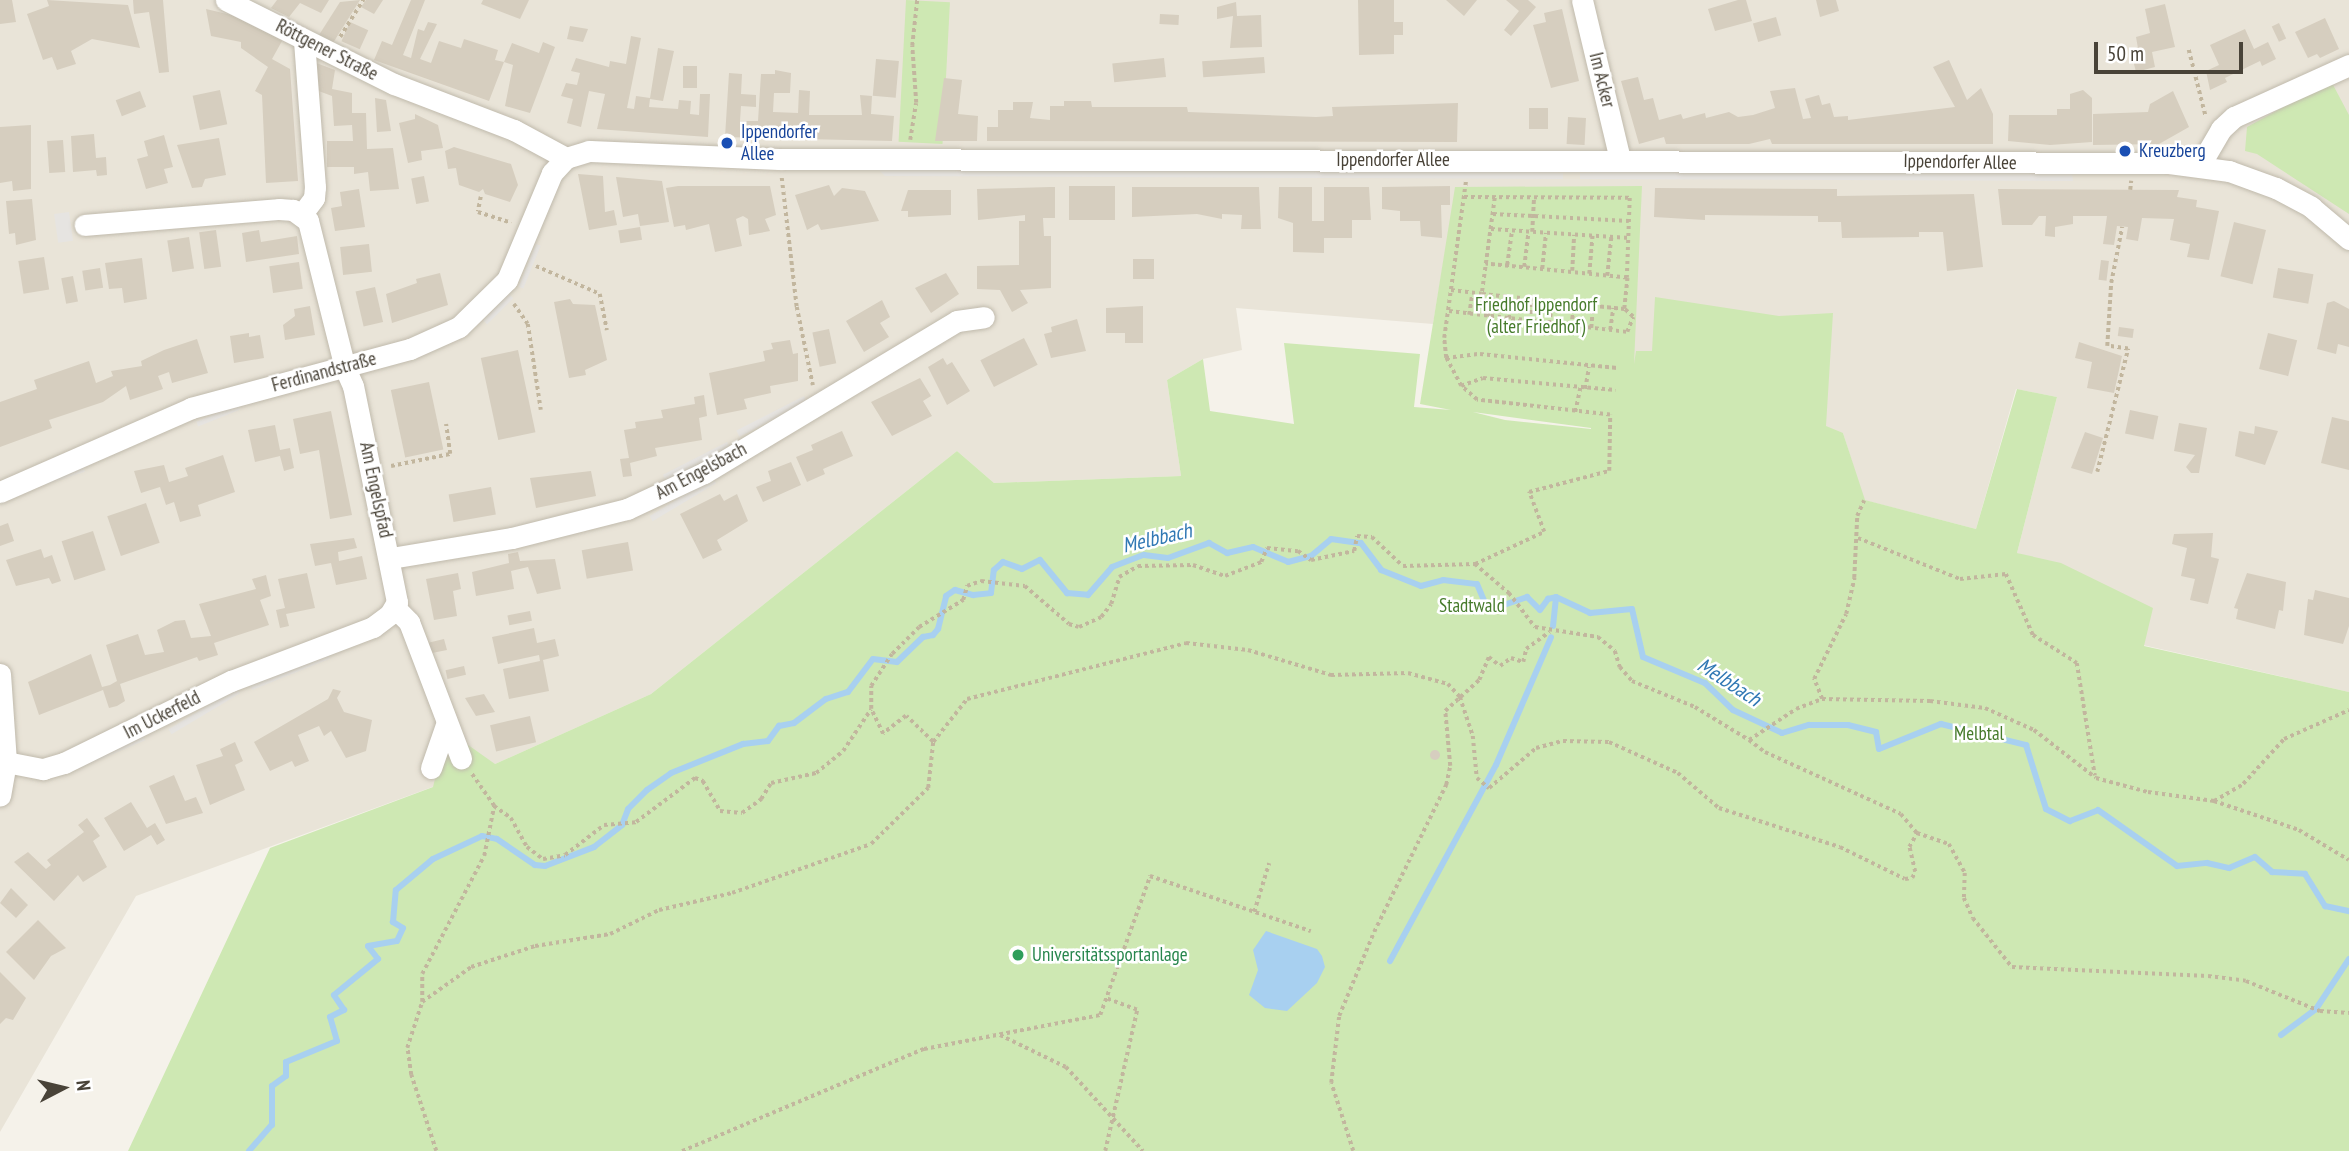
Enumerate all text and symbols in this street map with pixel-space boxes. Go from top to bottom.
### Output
street label: Röttgener Straße [272,14,382,86]
scale bar [2097,28,2246,72]
text: 50 m [2107,40,2144,67]
street label: Im Acker [1584,50,1620,110]
place label: Ippendorfer Allee [741,121,818,165]
marker: Ippendorfer Allee [719,135,735,151]
place label: Kreuzberg [2139,140,2206,162]
marker: Kreuzberg [2117,143,2133,159]
street label: Ippendorfer Allee [1336,149,1450,171]
street label: Ippendorfer Allee [1903,150,2017,174]
park label: Friedhof Ippendorf (alter Friedhof) [1475,294,1597,338]
street label: Ferdinandstraße [269,347,379,397]
street label: Am Engelsbach [652,438,750,504]
street label: Am Engelspfad [355,440,397,540]
water label: Melbbach [1120,518,1194,558]
park label: Stadtwald [1439,595,1505,617]
water label: Melbbach [1693,652,1765,712]
street label: Im Uckerfeld [120,686,204,744]
park label: Melbtal [1954,723,2004,745]
place label: Universitätssportanlage [1032,944,1188,966]
marker: Universitätssportanlage [1010,947,1026,963]
north arrow [28,1053,98,1123]
text: N [71,1079,96,1092]

